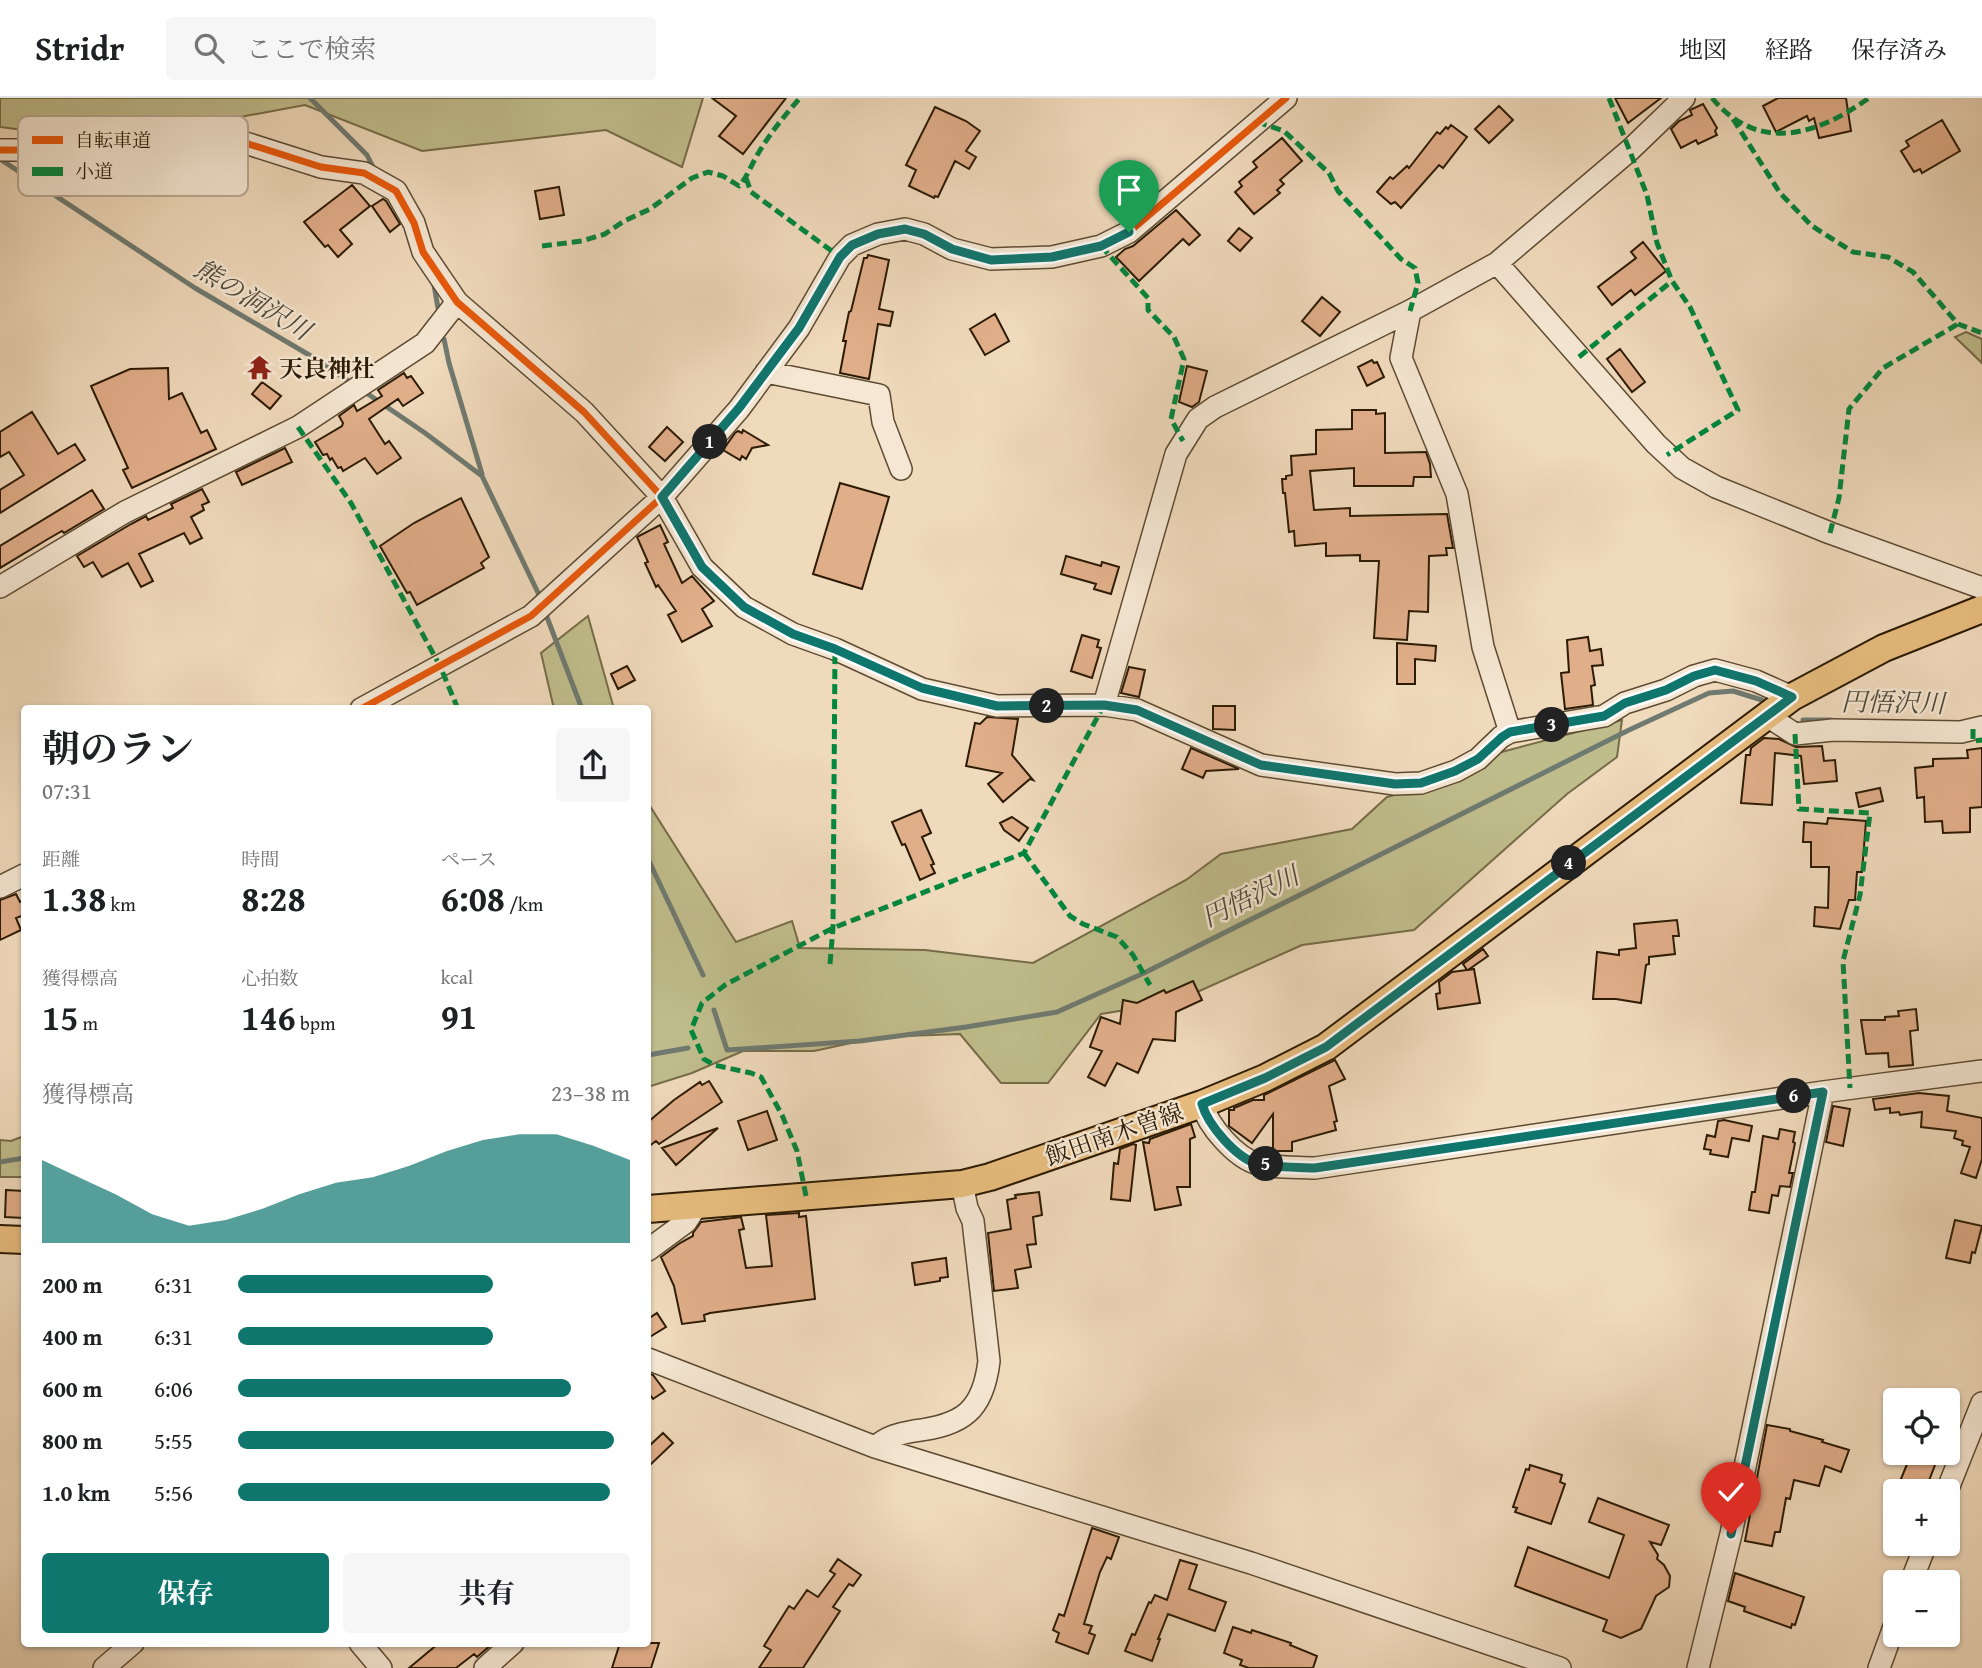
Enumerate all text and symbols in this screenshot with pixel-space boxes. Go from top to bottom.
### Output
search box [166,17,656,80]
text: Stridr [35,24,124,72]
icon: search [190,29,228,67]
text: ここで検索 [246,29,376,68]
text: 地図 [1679,32,1727,67]
text: 経路 [1765,32,1813,67]
text: 保存済み [1851,32,1947,67]
legend [18,116,248,196]
text: 自転車道 [75,126,151,154]
text: 小道 [75,157,113,185]
pin [1099,160,1159,232]
icon: arrive [1110,171,1148,209]
water label: 熊の洞沢川 [187,249,321,351]
place label: 天良神社 [279,351,375,386]
temple icon: 天良神社 [245,354,273,382]
pin: 1 [692,424,728,460]
text: 1 [705,427,714,455]
water label: 円悟沢川 [1841,682,1948,722]
pin: 2 [1030,688,1064,724]
text: 2 [1042,691,1051,719]
pin: 3 [1534,708,1570,742]
text: 3 [1547,710,1556,738]
text: 朝のラン [42,720,194,776]
button: share [556,728,630,802]
text: 07:31 [42,774,92,807]
text: 距離 [42,845,80,873]
text: 時間 [241,845,279,873]
text: ペース [441,845,497,873]
pin: 4 [1552,846,1586,880]
text: 4 [1564,848,1573,876]
water label: 円悟沢川 [1195,854,1308,936]
text: 1.38 [42,873,106,924]
text: 8:28 [241,873,306,924]
text: 6:08 [441,873,505,924]
text: km [106,890,136,918]
text: /km [505,890,543,918]
text: kcal [441,963,473,991]
text: 獲得標高 [42,964,118,992]
text: 心拍数 [241,964,298,992]
text: 91 [441,991,477,1042]
text: 15 [42,992,78,1043]
text: 146 [241,992,296,1043]
text: m [78,1009,98,1037]
text: bpm [296,1009,336,1037]
text: 23–38 m [551,1076,630,1109]
text: 獲得標高 [42,1077,134,1110]
pin: 6 [1776,1079,1812,1114]
text: 6 [1789,1081,1798,1109]
street label: 飯田南木曽線 [1040,1094,1188,1174]
pin: 5 [1248,1146,1284,1182]
text: 5 [1261,1149,1270,1177]
text: 200 m [42,1268,103,1301]
text: 6:31 [154,1268,193,1301]
text: 400 m [42,1320,103,1353]
text: 6:31 [154,1320,193,1353]
text: 600 m [42,1372,103,1405]
text: 6:06 [154,1372,193,1405]
map controls [1883,1388,1960,1647]
button: locate [1883,1388,1960,1465]
text: 800 m [42,1424,103,1457]
text: 5:55 [154,1424,193,1457]
pin [1701,1462,1761,1534]
icon: check [1712,1473,1750,1511]
text: 1.0 km [42,1476,110,1509]
text: 5:56 [154,1476,193,1509]
button: + [1883,1479,1960,1556]
button: 保存 [42,1553,329,1633]
button: 共有 [343,1553,630,1633]
button: − [1883,1570,1960,1647]

